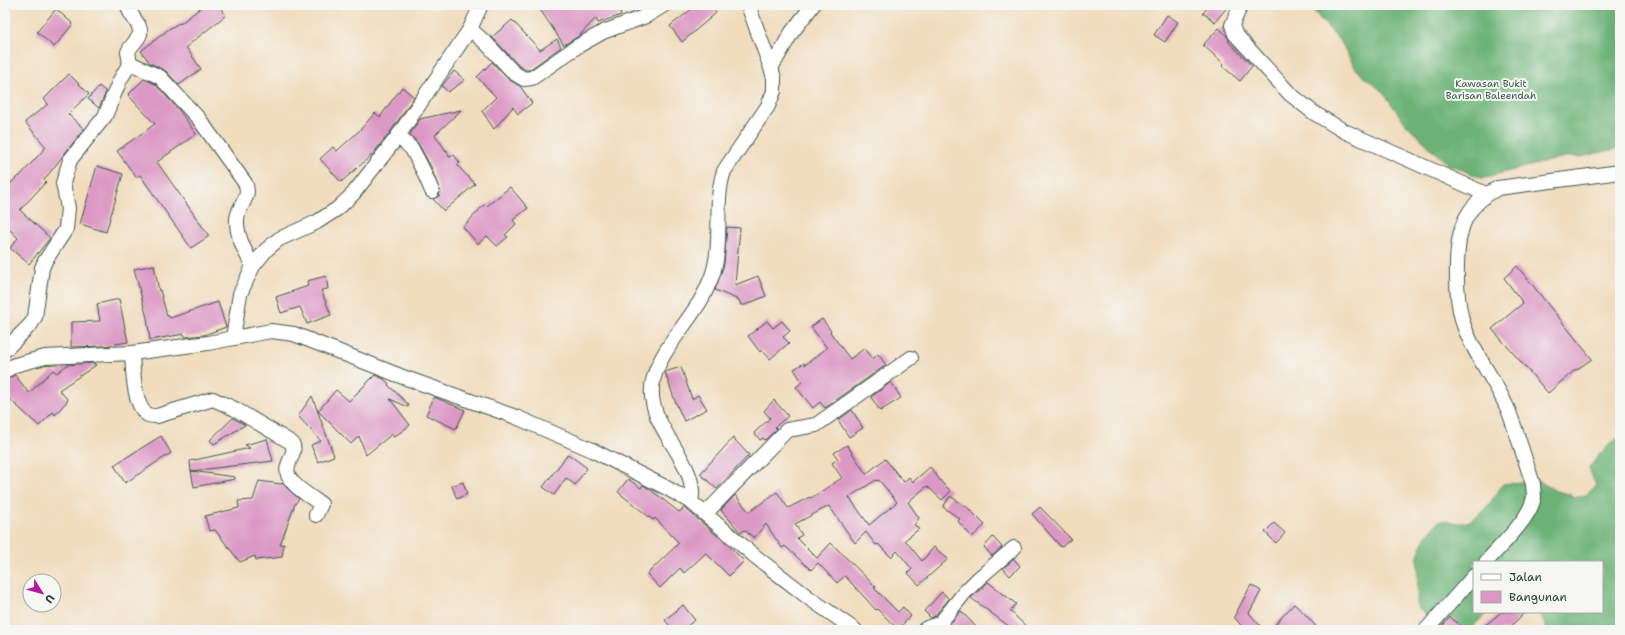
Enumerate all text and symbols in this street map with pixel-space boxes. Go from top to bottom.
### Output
park label: Kawasan Bukit Barisan Baleendah [1446,77,1536,102]
legend [1473,561,1603,613]
text: Jalan [1509,569,1542,585]
north arrow [22,573,62,613]
text: Bangunan [1509,589,1567,605]
text: U [41,591,58,606]

